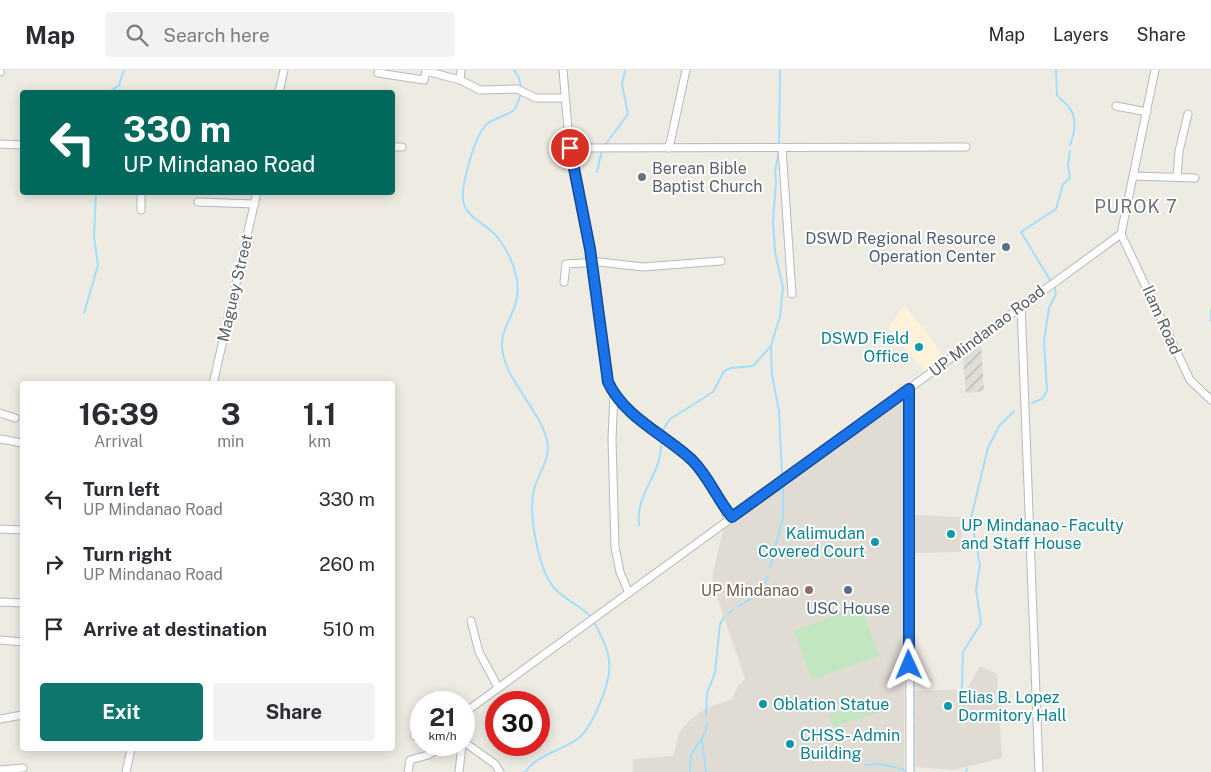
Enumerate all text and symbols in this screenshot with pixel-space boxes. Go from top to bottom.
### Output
search box [105,12,455,57]
text: Map [25,21,75,49]
icon: search [123,21,151,49]
text: Search here [163,24,270,46]
text: Map [989,24,1025,45]
text: Layers [1053,24,1109,45]
text: Share [1137,24,1186,45]
text: 330 m [123,109,231,150]
icon: left [40,110,105,175]
pin [549,127,591,169]
icon: arrive [556,134,584,162]
text: UP Mindanao Road [123,151,315,177]
place label: Berean Bible Baptist Church [652,159,763,196]
marker: Berean Bible Baptist Church [636,171,648,183]
district label: PUROK 7 [1094,196,1178,217]
place label: DSWD Regional Resource Operation Center [805,229,996,266]
street label: Maguey Street [213,232,257,344]
marker: DSWD Regional Resource Operation Center [1000,241,1012,253]
street label: UP Mindanao Road [925,281,1049,381]
street label: Ilam Road [1138,282,1186,358]
place label: DSWD Field Office [821,329,909,366]
marker: DSWD Field Office [913,341,925,353]
text: 16:39 [78,396,159,432]
text: 3 [221,396,241,432]
text: 1.1 [303,396,337,432]
text: Arrival [94,432,143,451]
text: min [217,432,244,451]
text: km [308,432,331,451]
text: Turn left [83,478,160,500]
icon: left [40,485,68,513]
text: 330 m [319,488,375,510]
text: UP Mindanao Road [83,500,223,519]
place label: UP Mindanao - Faculty and Staff House [961,516,1124,553]
place label: Kalimudan Covered Court [758,524,865,561]
marker: UP Mindanao - Faculty and Staff House [945,528,957,540]
marker: Kalimudan Covered Court [869,536,881,548]
text: Turn right [83,543,172,565]
icon: right [40,550,68,578]
text: 260 m [319,553,375,575]
text: UP Mindanao Road [83,565,223,584]
place label: UP Mindanao [701,581,799,600]
marker: UP Mindanao [803,584,815,596]
marker: USC House [842,584,854,596]
place label: USC House [806,599,890,618]
icon: arrive [40,615,68,643]
text: Arrive at destination [83,618,267,640]
text: 510 m [322,618,375,640]
position arrow [882,638,934,690]
button: Exit [40,683,203,741]
button: Share [213,683,375,741]
place label: Elias B. Lopez Dormitory Hall [958,688,1067,725]
speed limit sign: 30 [485,691,550,756]
place label: Oblation Statue [773,695,889,714]
marker: Oblation Statue [757,698,769,710]
marker: Elias B. Lopez Dormitory Hall [942,700,954,712]
text: 21 [429,702,456,732]
place label: CHSS- Admin Building [800,726,900,763]
text: km/h [428,729,457,743]
marker: CHSS- Admin Building [784,738,796,750]

